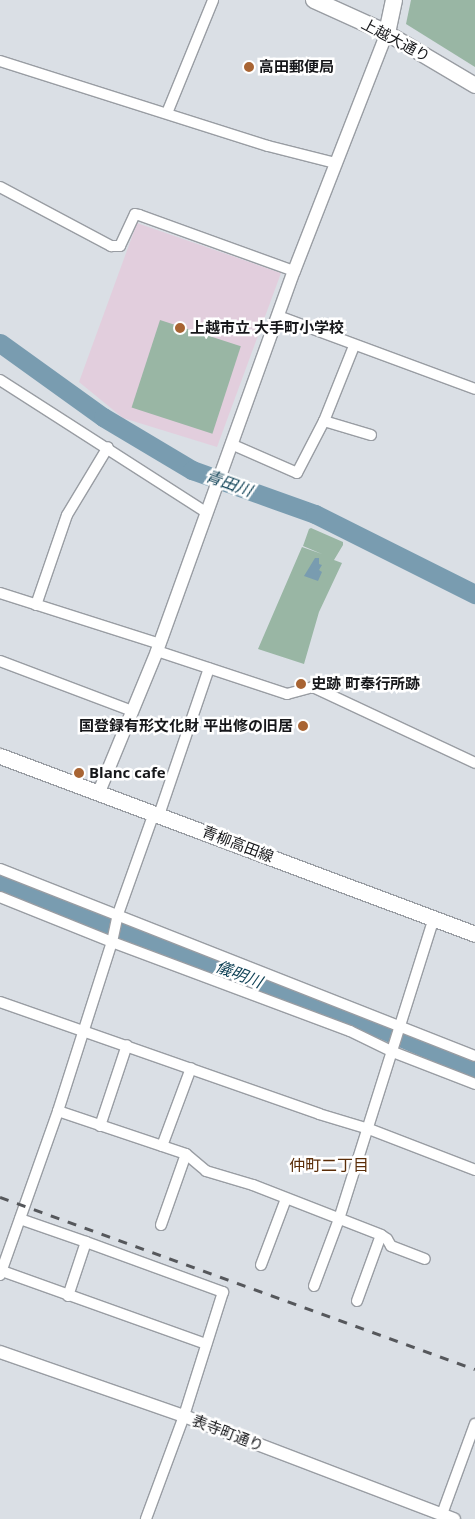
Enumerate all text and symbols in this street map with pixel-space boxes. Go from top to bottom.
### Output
street label: 上越大通り [359,14,433,66]
place label: 高田郵便局 [259,58,334,76]
marker: 高田郵便局 [243,61,255,73]
place label: 上越市立 大手町小学校 [190,319,344,337]
marker: 上越市立 大手町小学校 [174,322,186,334]
water label: 青田川 [203,466,255,500]
place label: 史跡 町奉行所跡 [311,675,420,693]
marker: 史跡 町奉行所跡 [295,678,307,690]
place label: 国登録有形文化財 平出修の旧居 [79,717,293,735]
marker: 国登録有形文化財 平出修の旧居 [297,720,309,732]
place label: Blanc cafe [89,764,166,782]
marker: Blanc cafe [73,767,85,779]
street label: 青柳高田線 [200,822,276,866]
water label: 儀明川 [213,956,265,992]
district label: 仲町二丁目 [289,1155,369,1175]
street label: 表寺町通り [190,1411,266,1455]

